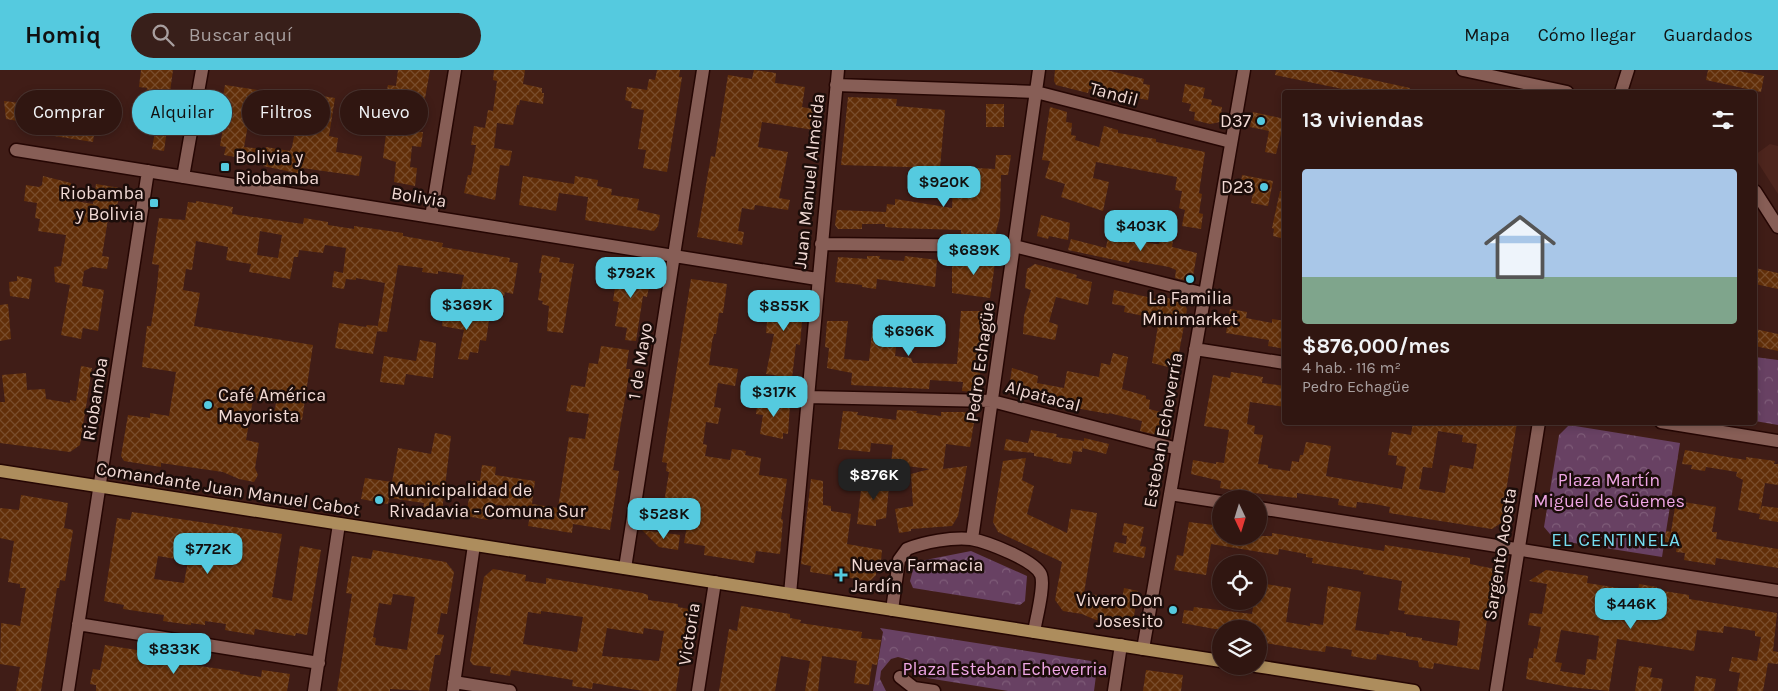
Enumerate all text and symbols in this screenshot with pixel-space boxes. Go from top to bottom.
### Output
search box [131,13,481,58]
text: Homiq [25,21,101,49]
icon: search [149,21,177,49]
text: Buscar aquí [189,24,293,46]
text: Mapa [1464,24,1510,46]
text: Cómo llegar [1538,24,1636,46]
text: Guardados [1664,24,1753,46]
street label: Tandil [1087,77,1141,111]
chip: Comprar [15,90,122,135]
chip: Alquilar [132,90,232,135]
chip: Filtros [242,90,330,135]
chip: Nuevo [340,90,428,135]
street label: Juan Manuel Almeida [789,92,829,270]
icon: filters [1709,106,1737,134]
text: 13 viviendas [1302,108,1424,132]
place label: D37 [1220,110,1252,132]
marker: D37 [1255,115,1267,127]
place label: Bolivia y Riobamba [235,146,319,189]
marker: Bolivia y Riobamba [219,161,231,173]
pin: $920K [909,166,979,208]
text: $920K [918,172,970,191]
place label: D23 [1221,176,1254,198]
marker: D23 [1258,181,1270,193]
place label: Riobamba y Bolivia [60,182,144,225]
street label: Bolivia [390,182,448,212]
marker: Riobamba y Bolivia [148,197,160,209]
icon: home [1475,202,1565,292]
pin: $403K [1106,210,1176,252]
text: $403K [1115,216,1167,235]
pin: $689K [939,234,1009,276]
text: $689K [948,240,1000,259]
pin: $792K [596,256,666,299]
text: $792K [607,263,655,282]
marker: La Familia Minimarket [1184,273,1196,285]
place label: La Familia Minimarket [1142,287,1238,330]
pin: $369K [432,288,502,331]
pin: $855K [749,290,819,332]
text: $369K [442,295,492,314]
text: $855K [759,296,809,315]
street label: Pedro Echagüe [961,301,999,423]
pin: $696K [874,314,944,357]
street label: 1 de Mayo [623,321,657,401]
text: $696K [884,321,934,340]
text: $876,000/mes [1302,334,1450,358]
street label: Esteban Echeverría [1139,351,1187,509]
street label: Riobamba [78,356,112,442]
text: 4 hab. · 116 m² [1302,358,1401,377]
street label: Alpatacal [1003,375,1083,417]
pin: $317K [739,376,809,418]
text: Pedro Echagüe [1302,377,1410,396]
text: $317K [751,382,797,401]
place label: Café América Mayorista [218,384,326,427]
marker: Café América Mayorista [202,399,214,411]
street label: Comandante Juan Manuel Cabot [94,457,362,521]
pin: $876K [839,458,909,501]
text: $876K [849,465,899,484]
park label: Plaza Martín Miguel de Güemes [1533,469,1685,512]
place label: Municipalidad de Rivadavia - Comuna Sur [389,479,586,522]
street label: Sargento Acosta [1479,486,1521,622]
north arrow [1212,490,1268,545]
map controls [1212,490,1267,675]
marker: Municipalidad de Rivadavia - Comuna Sur [373,494,385,506]
pin: $528K [629,498,699,540]
text: $528K [639,504,689,523]
district label: EL CENTINELA [1551,529,1681,551]
pin: $772K [173,532,243,575]
text: $772K [184,539,232,558]
place label: Nueva Farmacia Jardín [851,554,983,597]
button: locate [1212,555,1267,610]
marker: Nueva Farmacia Jardín [835,569,847,581]
pin: $446K [1596,588,1666,630]
place label: Vivero Don Josesito [1076,589,1163,632]
text: $446K [1606,594,1656,613]
street label: Victoria [673,601,705,667]
marker: Vivero Don Josesito [1167,604,1179,616]
button: layers [1212,620,1267,675]
pin: $833K [139,632,209,675]
text: $833K [148,639,200,658]
park label: Plaza Esteban Echeverria [902,658,1108,680]

